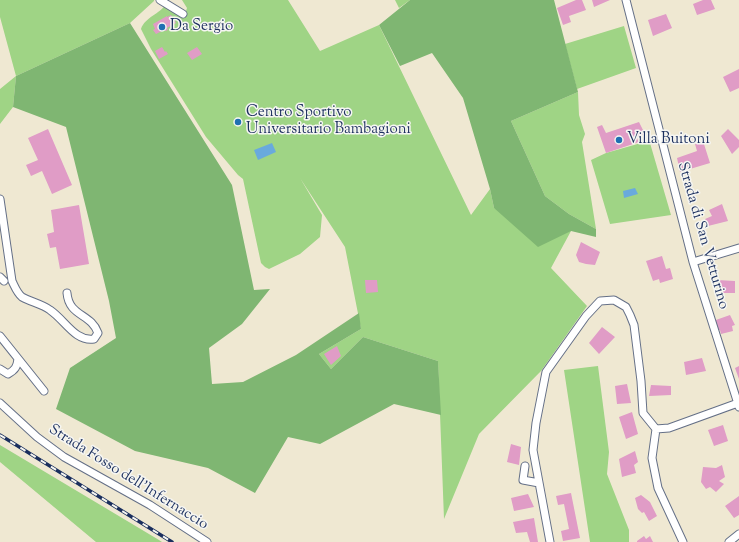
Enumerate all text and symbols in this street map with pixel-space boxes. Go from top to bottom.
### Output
place label: Da Sergio [170,18,233,36]
marker: Da Sergio [157,22,167,32]
place label: Centro Sportivo Universitario Bambagioni [246,104,411,139]
marker: Centro Sportivo Universitario Bambagioni [233,117,243,127]
place label: Villa Buitoni [627,131,710,149]
marker: Villa Buitoni [614,135,624,145]
street label: Strada di San Vetturino [672,160,732,312]
street label: Strada Fosso dell'Infernaccio [45,421,211,535]

